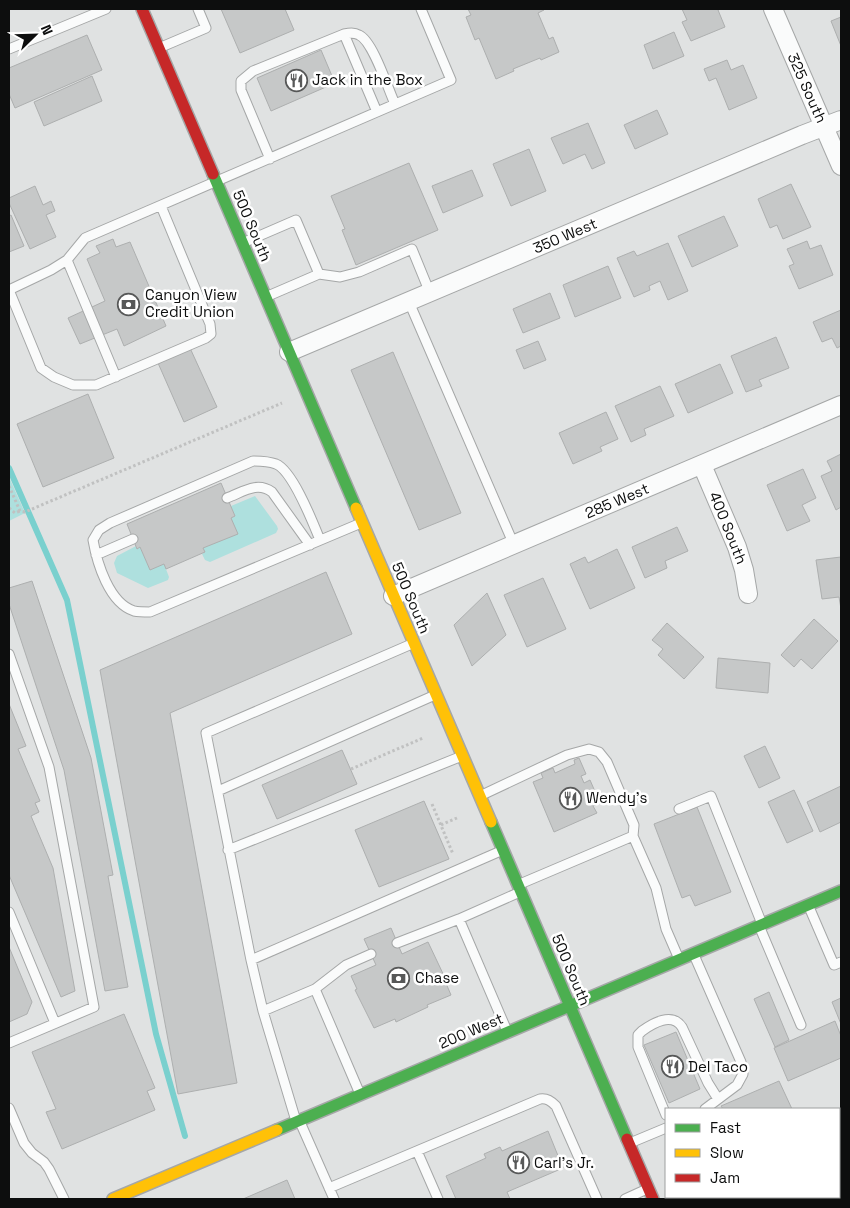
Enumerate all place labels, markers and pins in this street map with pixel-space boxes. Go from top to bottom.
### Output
restaurant icon: Jack in the Box [284,68,308,92]
place label: Jack in the Box [312,70,423,89]
place label: Canyon View Credit Union [145,285,237,321]
bank icon: Canyon View Credit Union [117,292,141,316]
restaurant icon: Wendy's [558,786,582,810]
place label: Wendy's [586,788,648,807]
bank icon: Chase [387,966,411,990]
place label: Chase [415,968,459,987]
restaurant icon: Del Taco [660,1055,684,1079]
place label: Del Taco [688,1057,748,1076]
restaurant icon: Carl's Jr. [506,1151,530,1175]
place label: Carl's Jr. [534,1153,594,1172]

